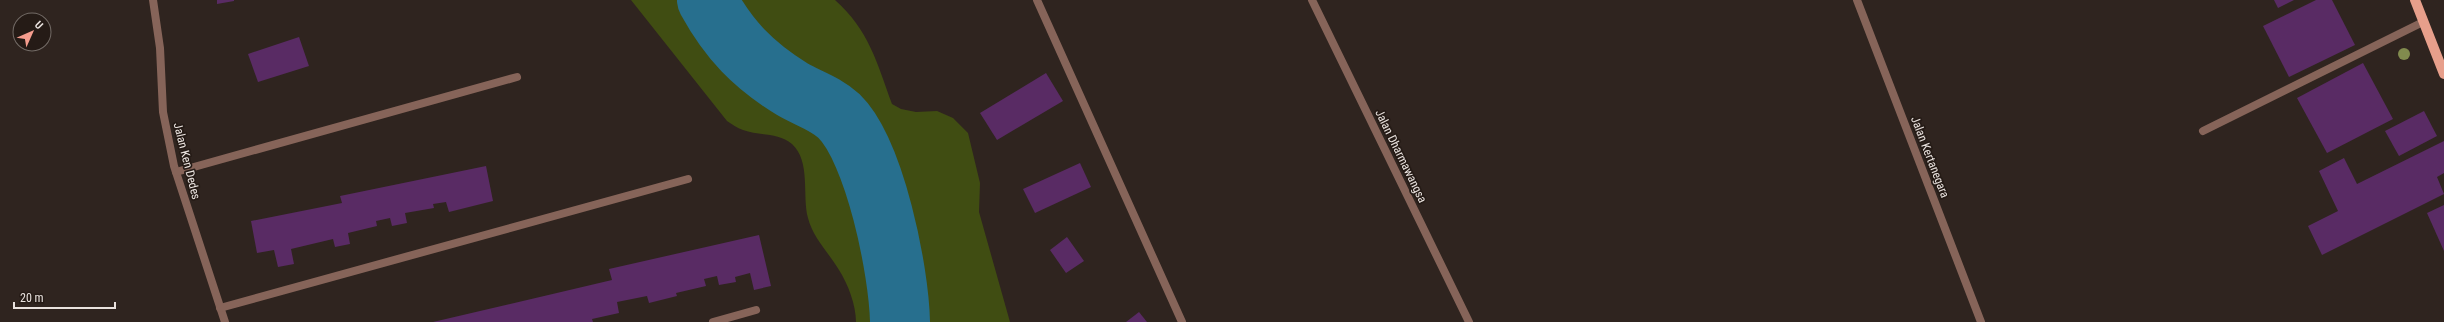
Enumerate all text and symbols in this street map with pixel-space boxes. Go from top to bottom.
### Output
north arrow [12,12,52,52]
text: U [32,18,46,32]
street label: Jalan Dharmawangsa [1372,107,1430,205]
street label: Jalan Kertanegara [1908,114,1952,200]
street label: Jalan Ken Dedes [171,121,203,201]
scale bar [14,284,115,310]
text: 20 m [20,291,44,305]

